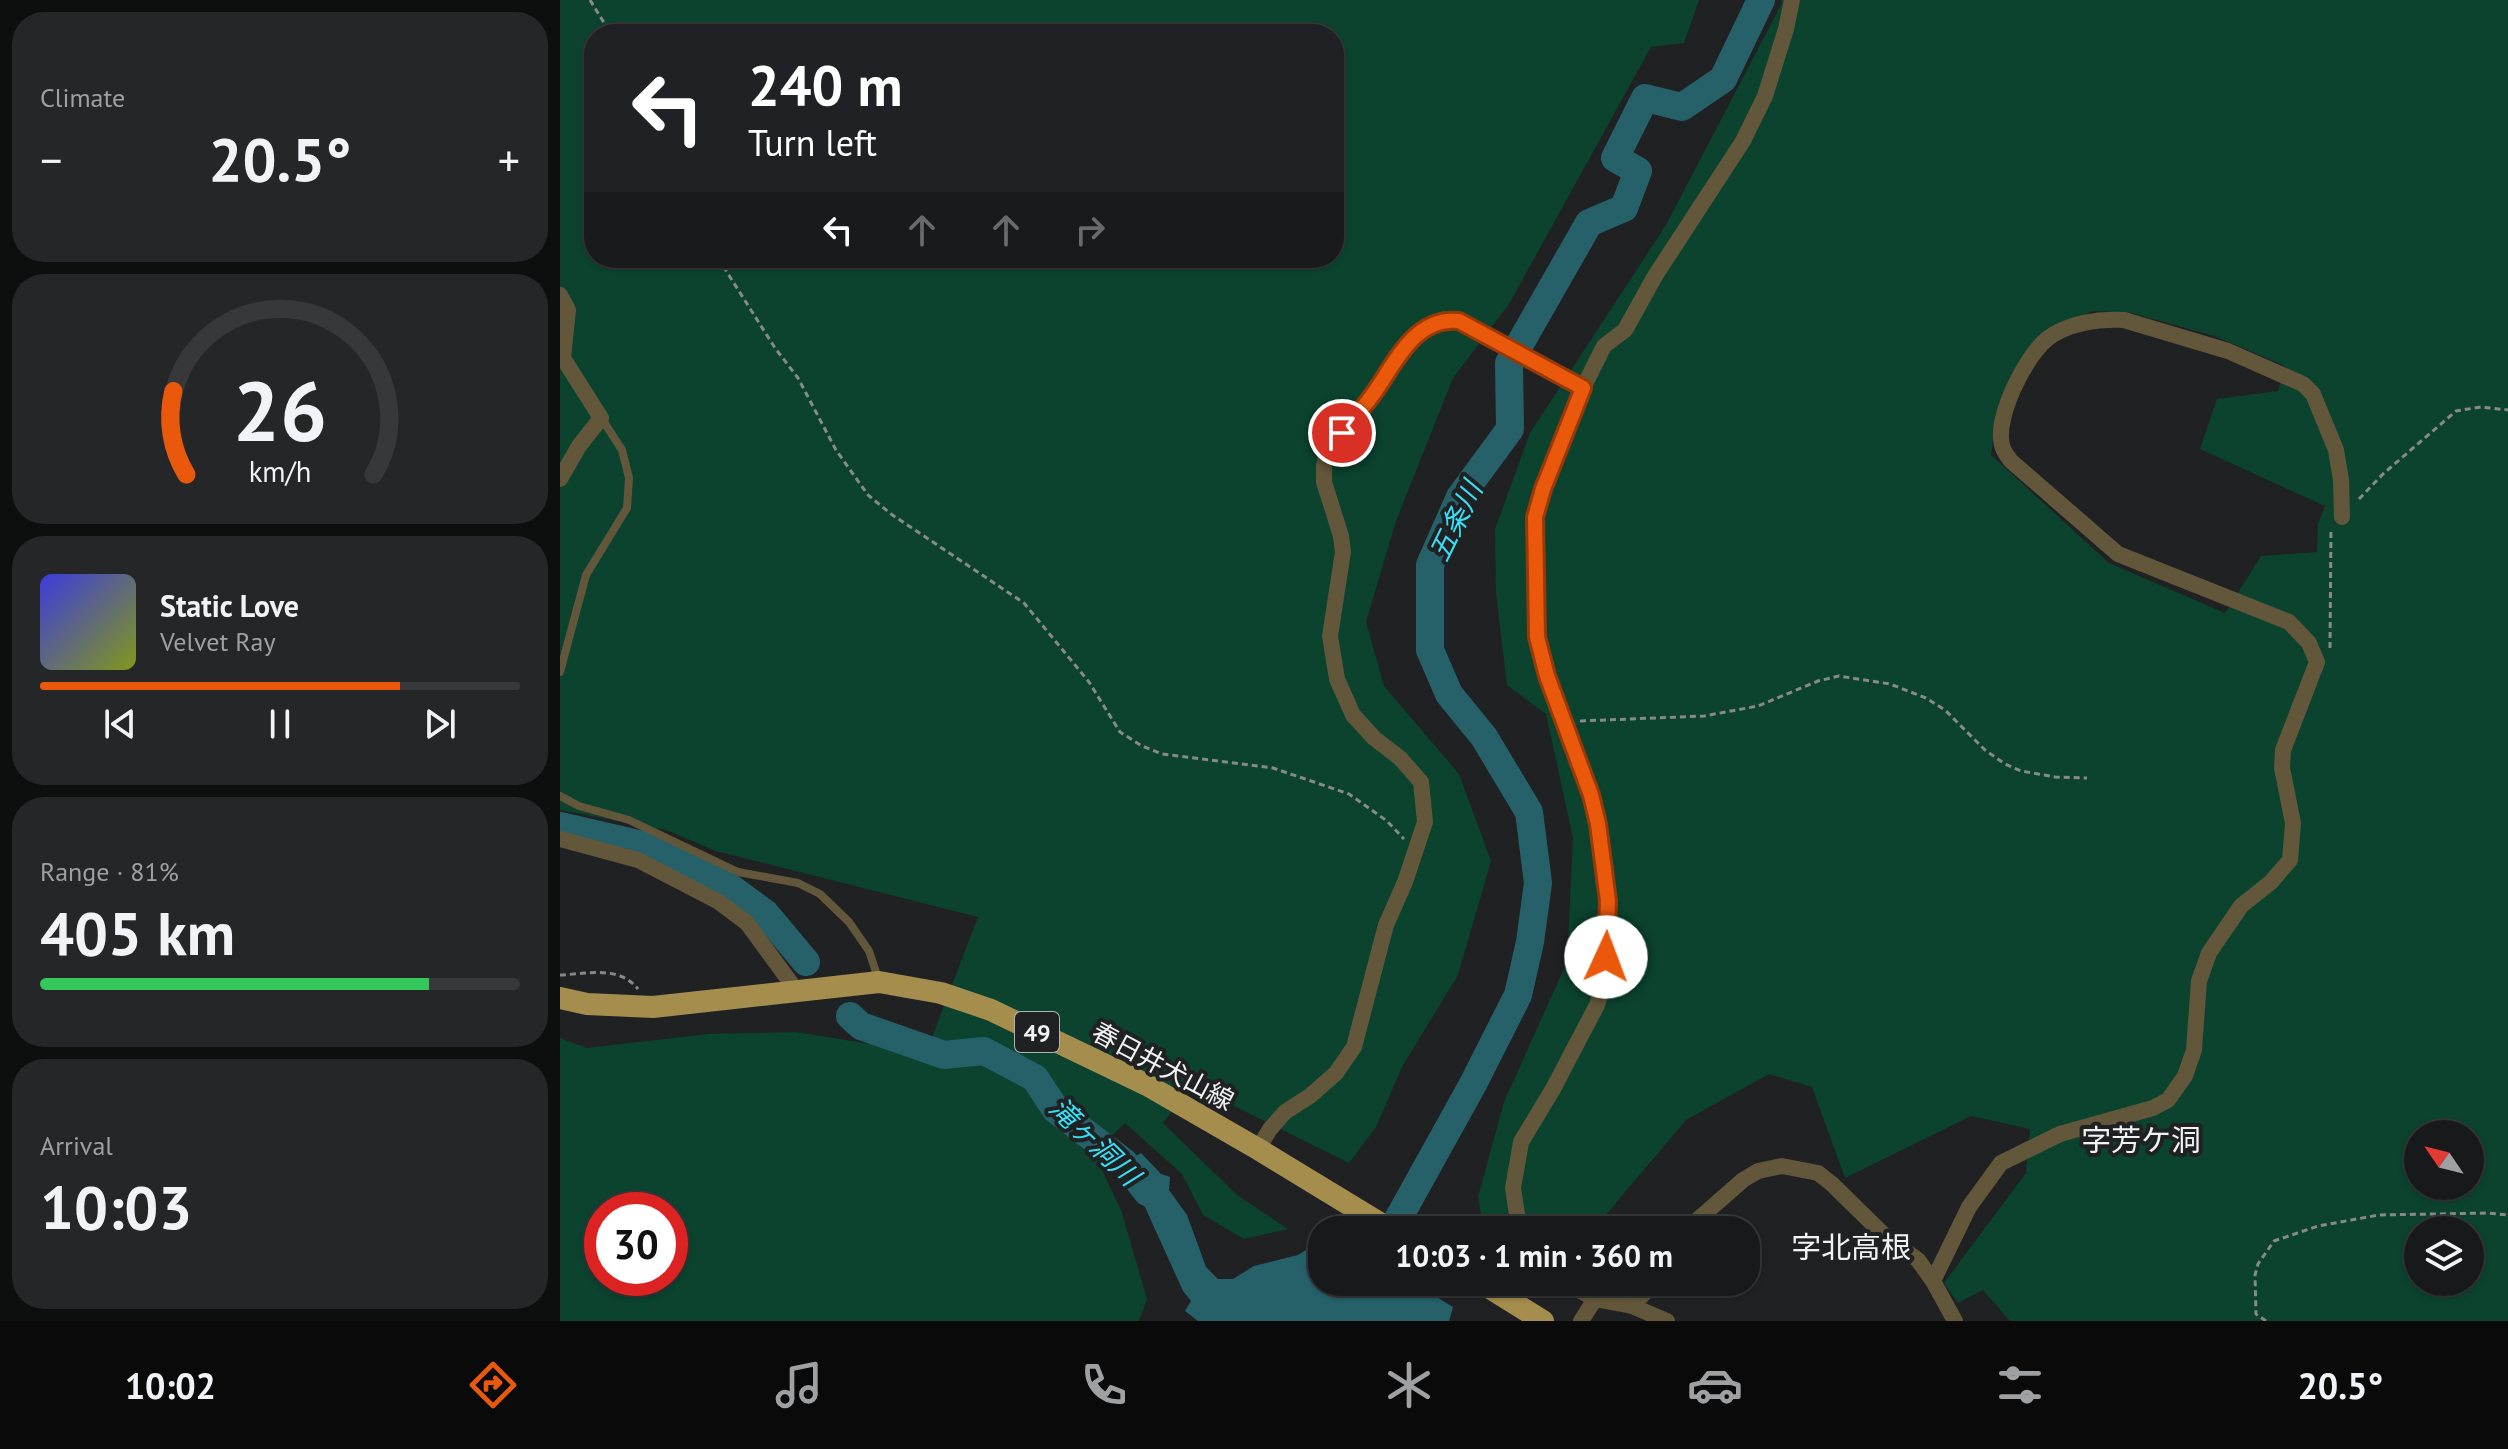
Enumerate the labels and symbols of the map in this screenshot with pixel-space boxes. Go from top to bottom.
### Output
pin [1308,399,1376,467]
water label: 五条川 [1420,472,1491,567]
position arrow [1564,915,1648,999]
road number: 49 [1015,1012,1059,1052]
street label: 春日井犬山線 [1086,1015,1240,1117]
water label: 滝ヶ洞川 [1042,1089,1150,1195]
district label: 字芳ケ洞 [2081,1120,2201,1159]
north arrow [2404,1120,2484,1200]
speed limit sign: 30 [584,1192,688,1296]
district label: 字北高根 [1791,1227,1911,1266]

